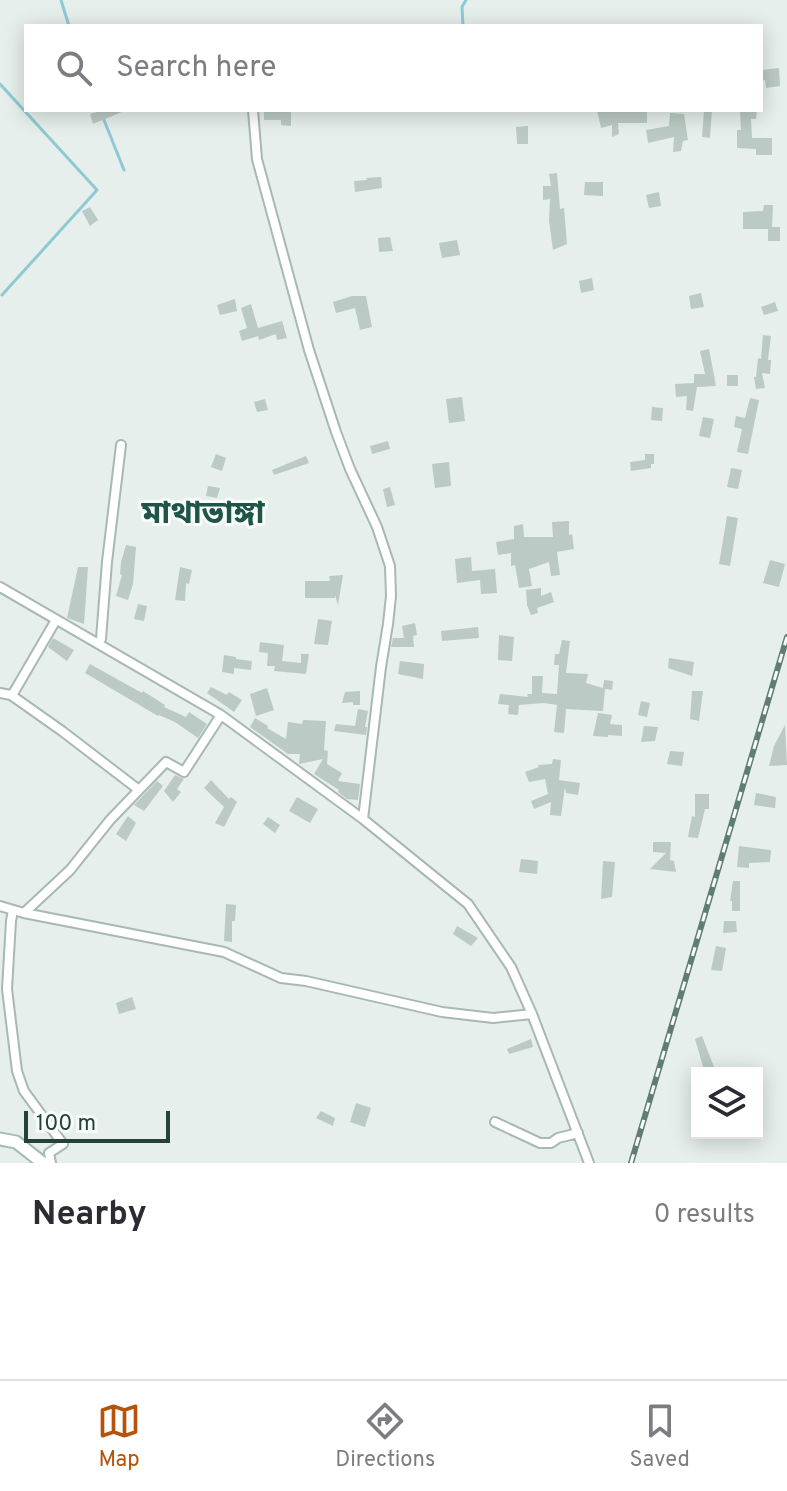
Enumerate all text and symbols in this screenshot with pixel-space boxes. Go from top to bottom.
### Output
search box [24,24,763,112]
icon: search [52,46,96,90]
text: Search here [116,50,276,87]
district label: মাথাভাঙ্গা [140,495,265,535]
map controls [691,1067,763,1139]
button: layers [691,1067,763,1139]
scale bar [24,1107,170,1143]
text: 100 m [36,1111,96,1138]
text: Nearby [32,1194,147,1237]
text: 0 results [654,1199,755,1232]
tab: Map [97,1399,141,1474]
tab: Directions [335,1399,435,1474]
tab: Saved [629,1399,690,1474]

